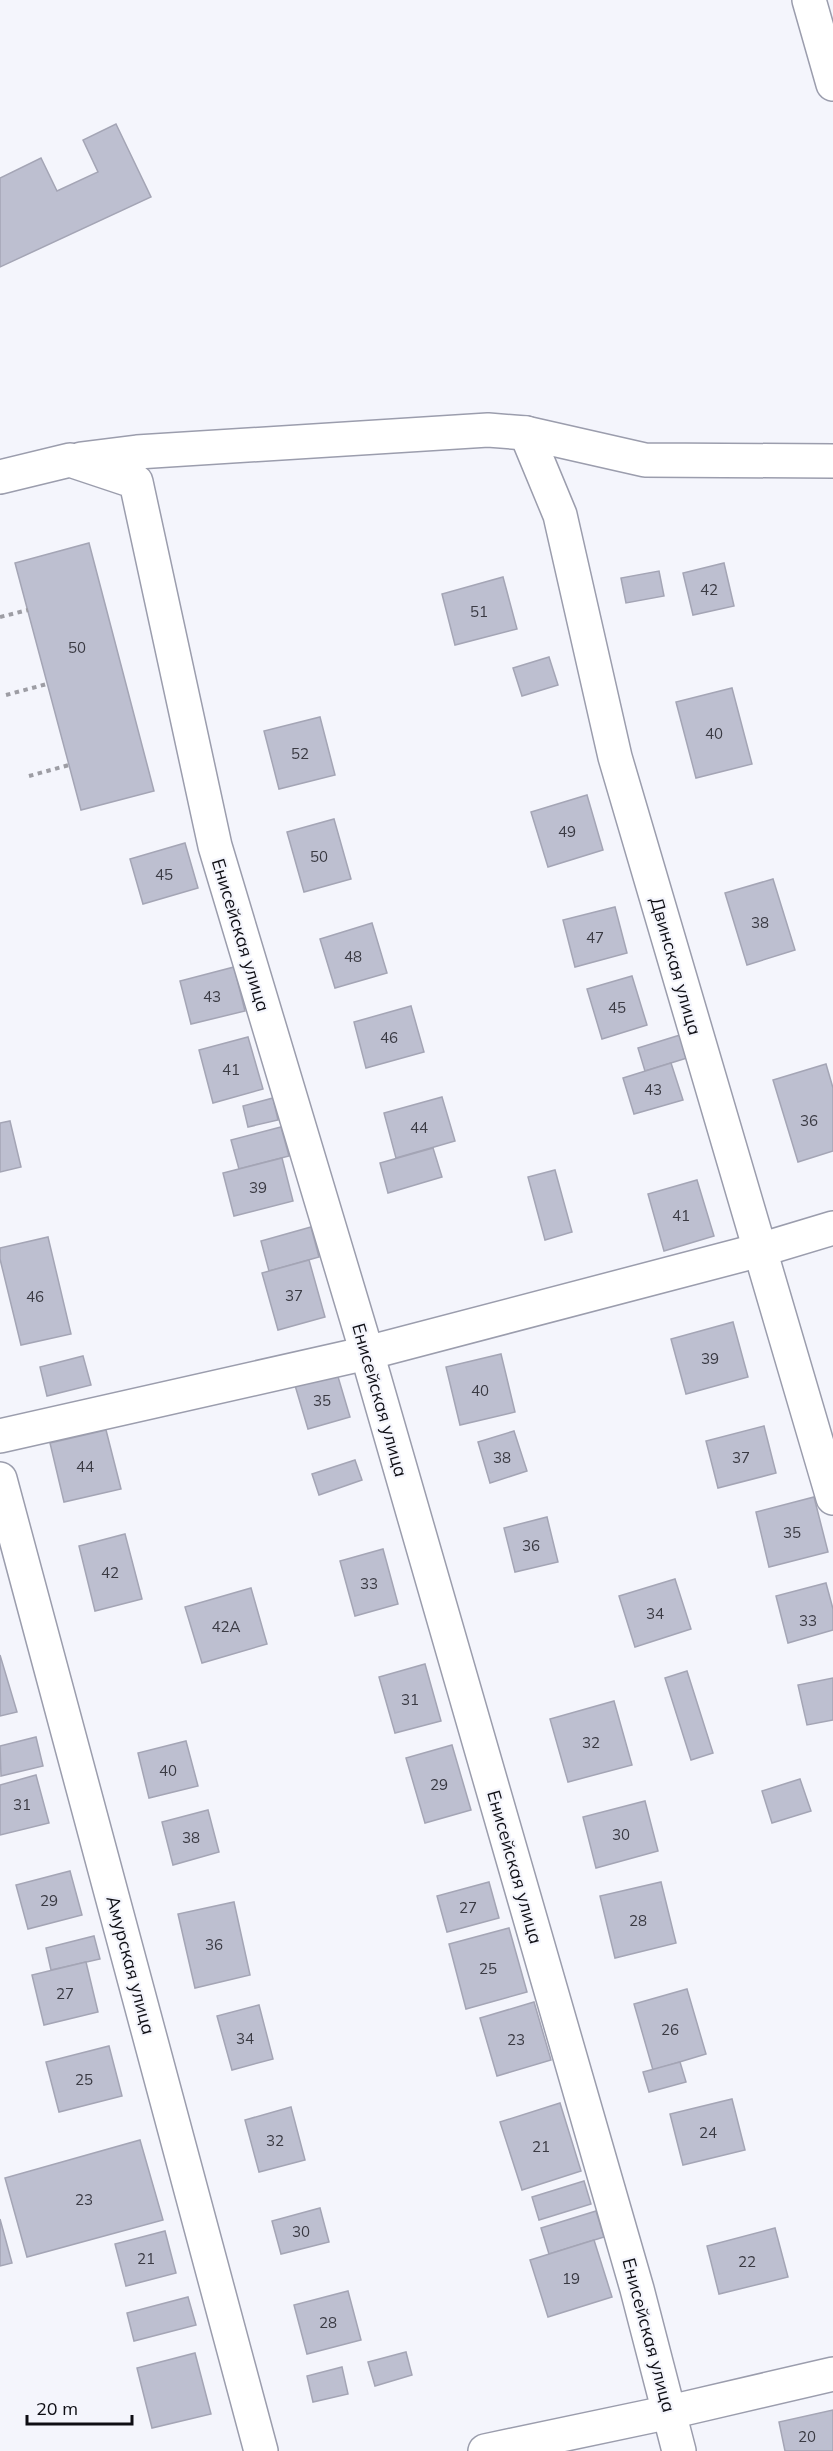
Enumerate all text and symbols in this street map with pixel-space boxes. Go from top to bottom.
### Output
house number: 42 [700,580,718,599]
house number: 51 [470,602,488,621]
house number: 50 [68,638,86,657]
house number: 40 [705,724,723,743]
house number: 52 [291,744,309,763]
house number: 49 [558,822,576,841]
house number: 50 [310,847,328,866]
street label: Енисейская улица [207,856,275,1014]
house number: 45 [155,865,173,884]
street label: Двинская улица [645,894,707,1038]
house number: 38 [751,913,769,932]
house number: 47 [586,928,604,947]
house number: 48 [344,947,362,966]
house number: 43 [203,987,221,1006]
house number: 45 [608,998,626,1017]
house number: 46 [380,1028,398,1047]
house number: 41 [222,1060,240,1079]
house number: 43 [644,1080,662,1099]
house number: 36 [800,1111,818,1130]
house number: 44 [410,1118,428,1137]
house number: 39 [249,1178,267,1197]
house number: 41 [672,1206,690,1225]
house number: 37 [285,1286,303,1305]
house number: 46 [26,1287,44,1306]
street label: Енисейская улица [347,1321,413,1479]
house number: 39 [701,1349,719,1368]
house number: 40 [471,1381,489,1400]
house number: 35 [313,1391,331,1410]
house number: 38 [493,1448,511,1467]
house number: 37 [732,1448,750,1467]
house number: 44 [76,1457,94,1476]
house number: 35 [783,1523,801,1542]
house number: 36 [522,1536,540,1555]
house number: 42 [101,1563,119,1582]
house number: 33 [360,1574,378,1593]
house number: 34 [646,1604,664,1623]
house number: 33 [799,1611,817,1630]
house number: 42А [211,1617,241,1636]
house number: 31 [401,1690,419,1709]
house number: 32 [582,1733,600,1752]
house number: 40 [159,1761,177,1780]
house number: 29 [430,1775,448,1794]
street label: Енисейская улица [482,1788,548,1946]
house number: 31 [13,1795,31,1814]
house number: 30 [612,1825,630,1844]
house number: 38 [182,1828,200,1847]
house number: 29 [40,1891,58,1910]
street label: Амурская улица [101,1893,161,2037]
house number: 27 [459,1898,477,1917]
house number: 28 [629,1911,647,1930]
house number: 36 [205,1935,223,1954]
house number: 25 [479,1959,497,1978]
house number: 27 [56,1984,74,2003]
house number: 26 [661,2020,679,2039]
house number: 34 [236,2029,254,2048]
house number: 23 [507,2030,525,2049]
house number: 25 [75,2070,93,2089]
house number: 24 [699,2123,717,2142]
house number: 32 [266,2131,284,2150]
house number: 21 [532,2137,550,2156]
house number: 23 [75,2190,93,2209]
house number: 30 [292,2222,310,2241]
house number: 21 [137,2249,155,2268]
house number: 22 [738,2252,756,2271]
street label: Енисейская улица [617,2255,681,2415]
house number: 19 [562,2269,580,2288]
house number: 28 [319,2313,337,2332]
scale bar [27,2388,132,2426]
text: 20 m [36,2397,78,2420]
house number: 20 [798,2427,816,2446]

